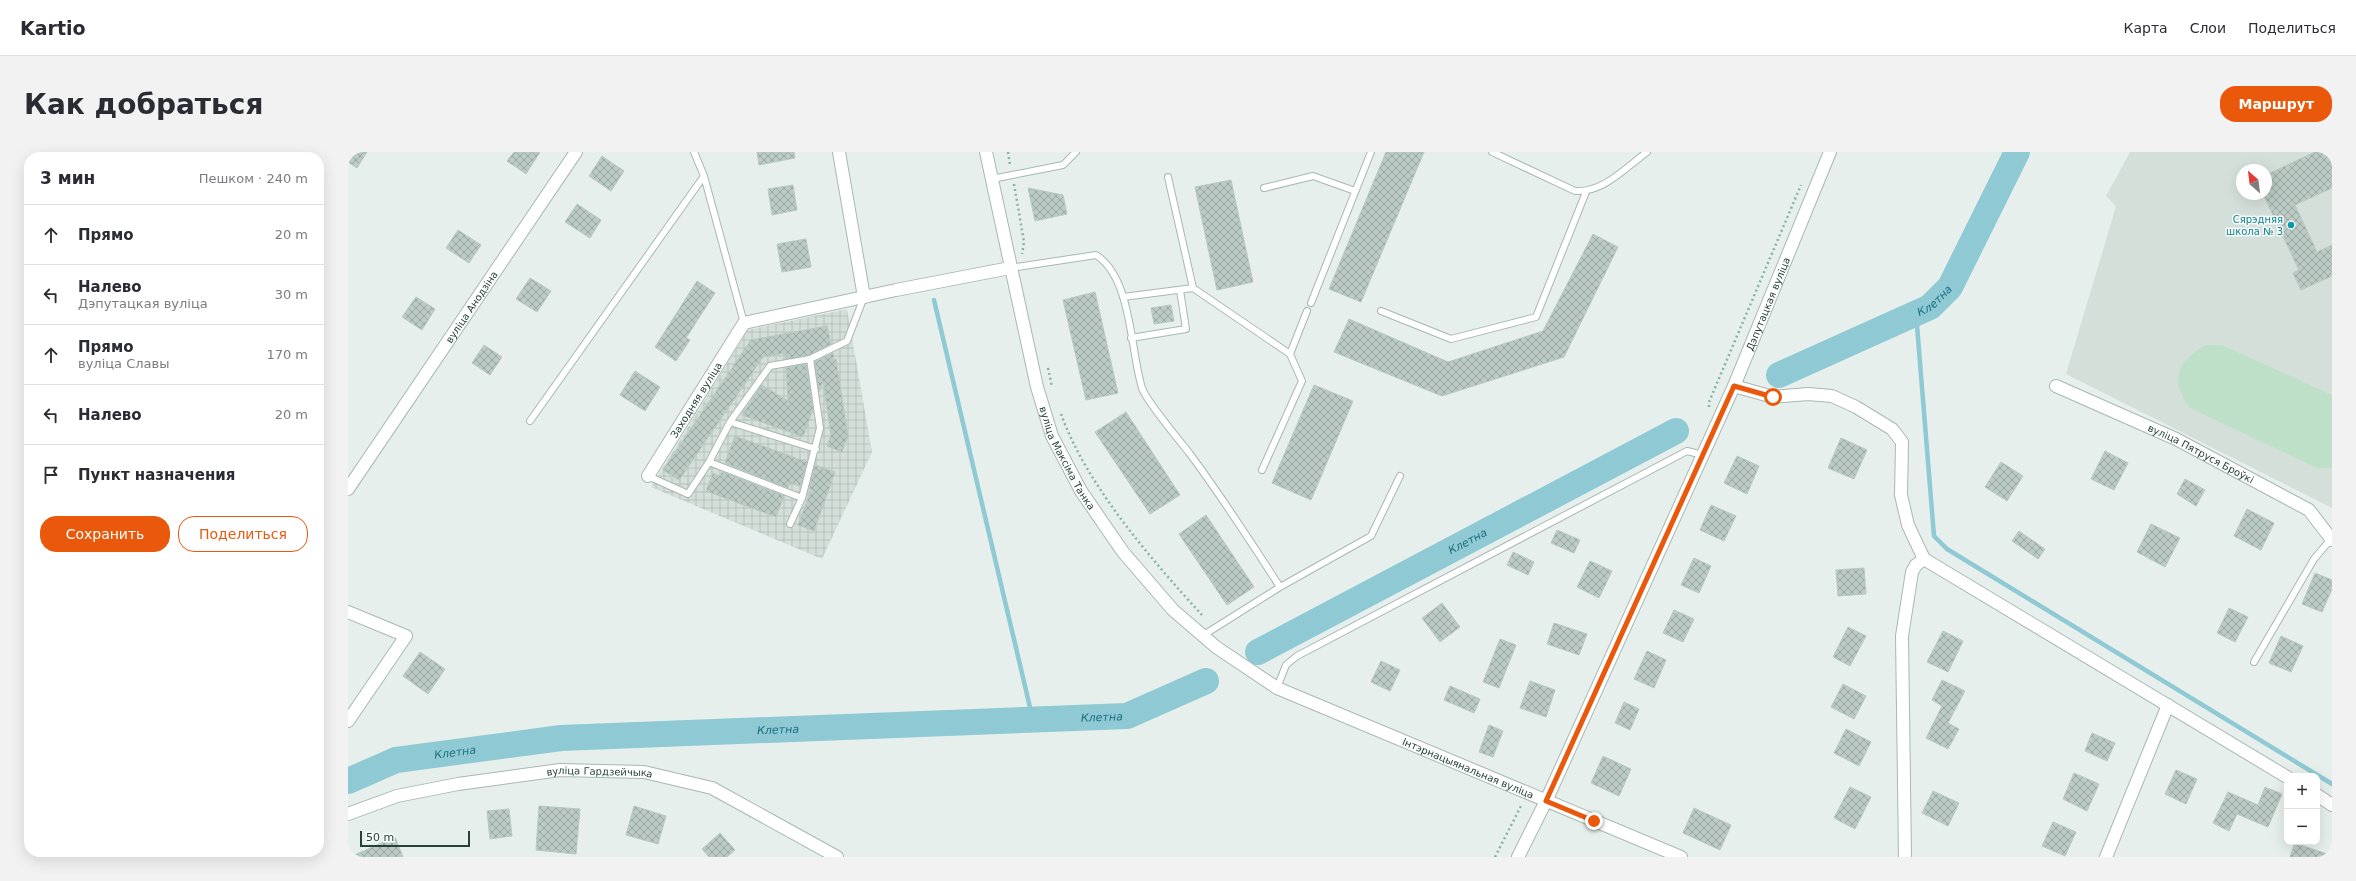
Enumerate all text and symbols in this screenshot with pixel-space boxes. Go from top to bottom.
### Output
text: Kartio [20,17,86,39]
text: Карта [2124,20,2168,36]
text: Слои [2190,20,2226,36]
text: Поделиться [2248,20,2336,36]
button: Маршрут [2220,86,2332,122]
text: Как добраться [24,88,263,121]
north arrow [2236,164,2272,200]
text: 3 мин [40,168,95,188]
text: Пешком · 240 m [199,171,308,186]
place label: Сярэдняя школа № 3 [2226,214,2283,237]
marker: Сярэдняя школа № 3 [2286,220,2296,230]
icon: ahead [40,224,62,246]
text: Прямо [78,226,134,244]
text: 20 m [275,227,308,242]
street label: Дэпутацкая вуліца [1744,256,1792,352]
street label: вуліца Анодзіна [443,269,500,345]
text: Налево [78,278,142,296]
water label: Клетна [1915,283,1955,319]
icon: left [40,284,62,306]
text: 30 m [275,287,308,302]
text: Дэпутацкая вуліца [78,296,208,311]
text: Прямо [78,338,134,356]
icon: ahead [40,344,62,366]
text: 170 m [266,347,308,362]
text: вуліца Славы [78,356,170,371]
street label: Заходняя вуліца [668,360,724,440]
route start [1764,388,1782,406]
icon: left [40,404,62,426]
street label: вуліца Максіма Танка [1037,405,1097,512]
text: Налево [78,406,142,424]
text: 20 m [275,407,308,422]
street label: вуліца Пятруся Броўкі [2146,422,2256,486]
icon: arrive [40,464,62,486]
text: Пункт назначения [78,466,235,484]
button: Сохранить [40,516,170,552]
button: Поделиться [178,516,308,552]
water label: Клетна [1446,526,1490,557]
water label: Клетна [1081,710,1123,725]
water label: Клетна [757,723,799,737]
street label: Інтэрнацыянальная вуліца [1401,736,1535,801]
water label: Клетна [433,743,477,762]
street label: вуліца Гардзейчыка [546,765,654,780]
map controls [2284,773,2320,845]
button: + [2284,773,2320,809]
button: − [2284,809,2320,845]
route end [1585,812,1603,830]
scale bar [360,829,470,848]
text: 50 m [366,831,394,844]

